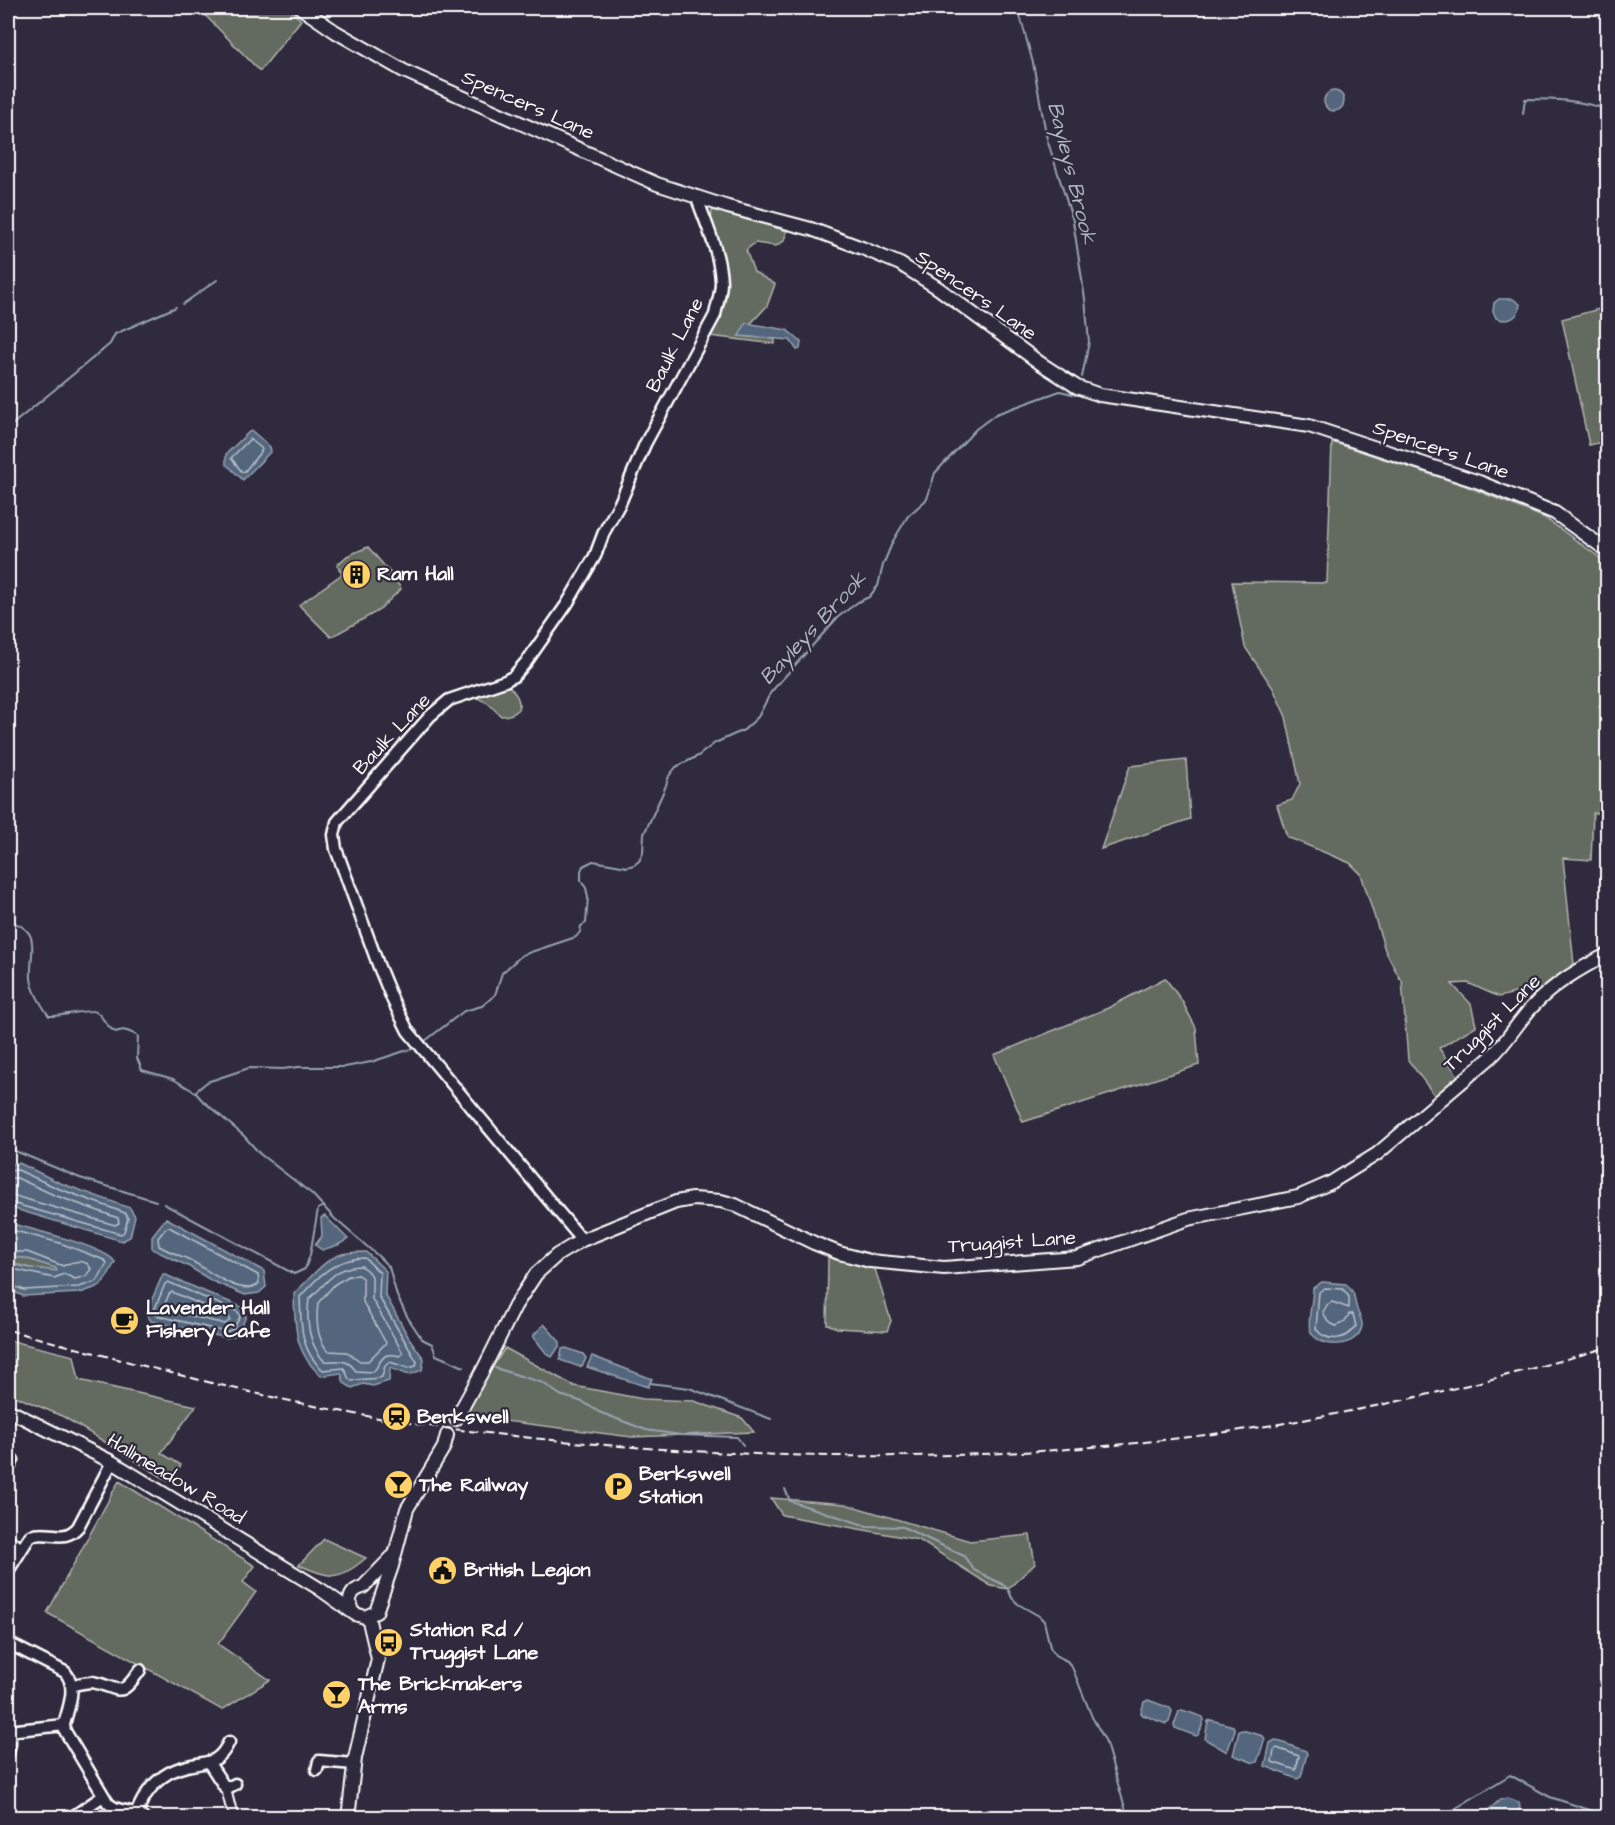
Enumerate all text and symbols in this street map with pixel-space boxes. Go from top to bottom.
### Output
street label: Spencers Lane [457,63,599,147]
water label: Bayleys Brook [1039,99,1104,248]
street label: Spencers Lane [910,243,1042,347]
street label: Baulk Lane [639,293,711,397]
street label: Spencers Lane [1369,414,1513,486]
building icon: Ram Hall [340,558,372,590]
place label: Ram Hall [377,560,454,588]
water label: Bayleys Brook [753,564,875,692]
street label: Baulk Lane [347,687,437,781]
street label: Truggist Lane [1437,968,1548,1079]
street label: Truggist Lane [947,1224,1077,1261]
place label: Lavender Hall Fishery Cafe [146,1294,271,1346]
cafe icon: Lavender Hall Fishery Cafe [109,1304,141,1336]
station icon: Berkswell [380,1401,412,1433]
place label: Berkswell [417,1403,509,1431]
street label: Hallmeadow Road [102,1427,250,1531]
place label: Berkswell Station [638,1460,731,1511]
bar icon: The Railway [382,1469,414,1501]
parking icon: Berkswell Station [602,1470,634,1502]
place label: The Railway [418,1471,528,1500]
public building icon: British Legion [427,1554,459,1586]
place label: British Legion [464,1556,591,1585]
place label: Station Rd / Truggist Lane [409,1616,538,1668]
bus stop icon: Station Rd / Truggist Lane [373,1626,405,1658]
place label: The Brickmakers Arms [357,1670,522,1721]
bar icon: The Brickmakers Arms [321,1679,353,1711]

